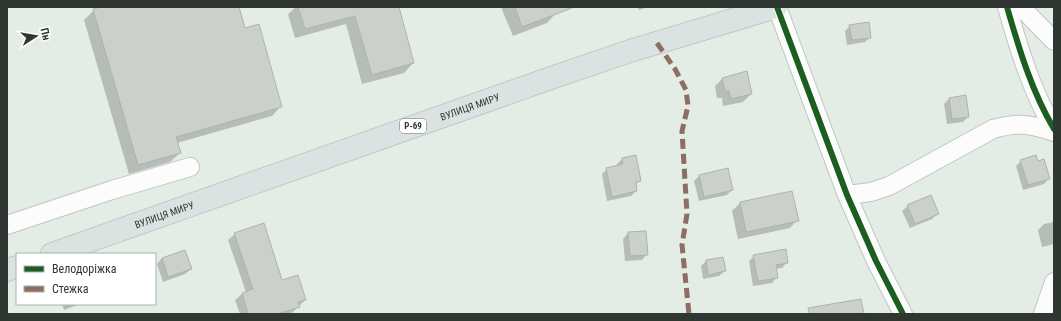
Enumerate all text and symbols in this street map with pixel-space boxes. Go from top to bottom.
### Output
north arrow [16,16,56,56]
text: Пн [38,27,53,41]
street label: ВУЛИЦЯ МИРУ [439,91,502,123]
road number: Р-69 [400,119,426,133]
street label: ВУЛИЦЯ МИРУ [133,199,196,230]
legend [16,253,156,305]
text: Велодоріжка [52,262,117,276]
text: Стежка [52,282,89,296]

